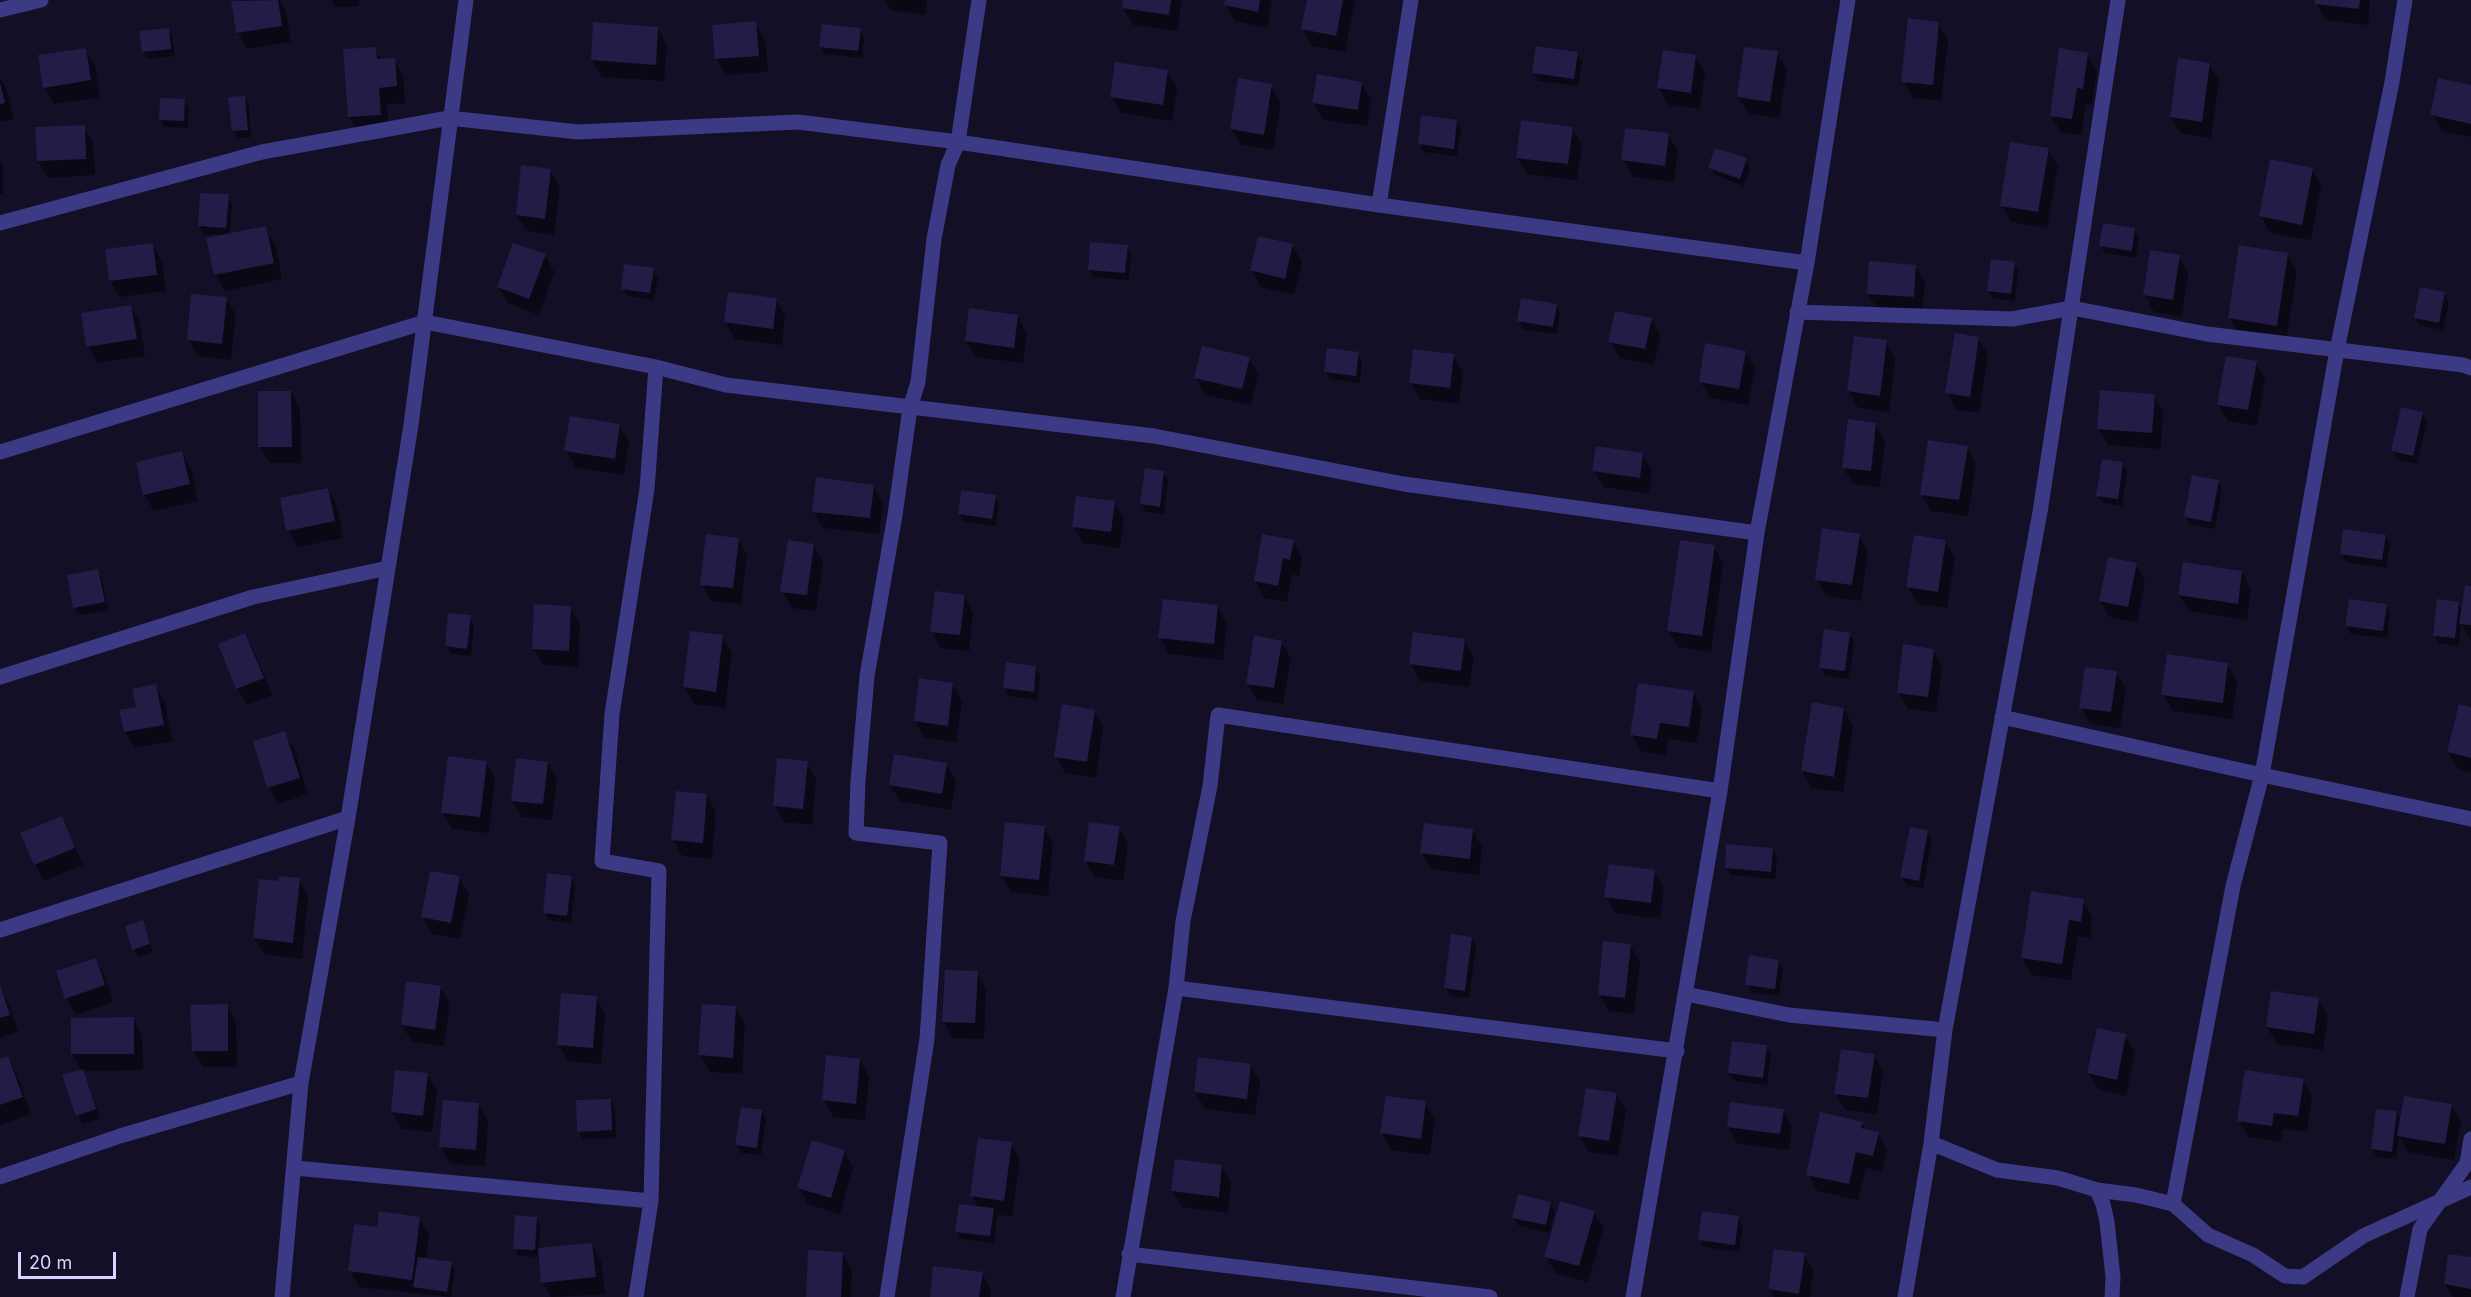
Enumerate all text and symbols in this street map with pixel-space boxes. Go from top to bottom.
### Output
scale bar [21,1240,118,1278]
text: 20 m [29,1252,72,1273]

